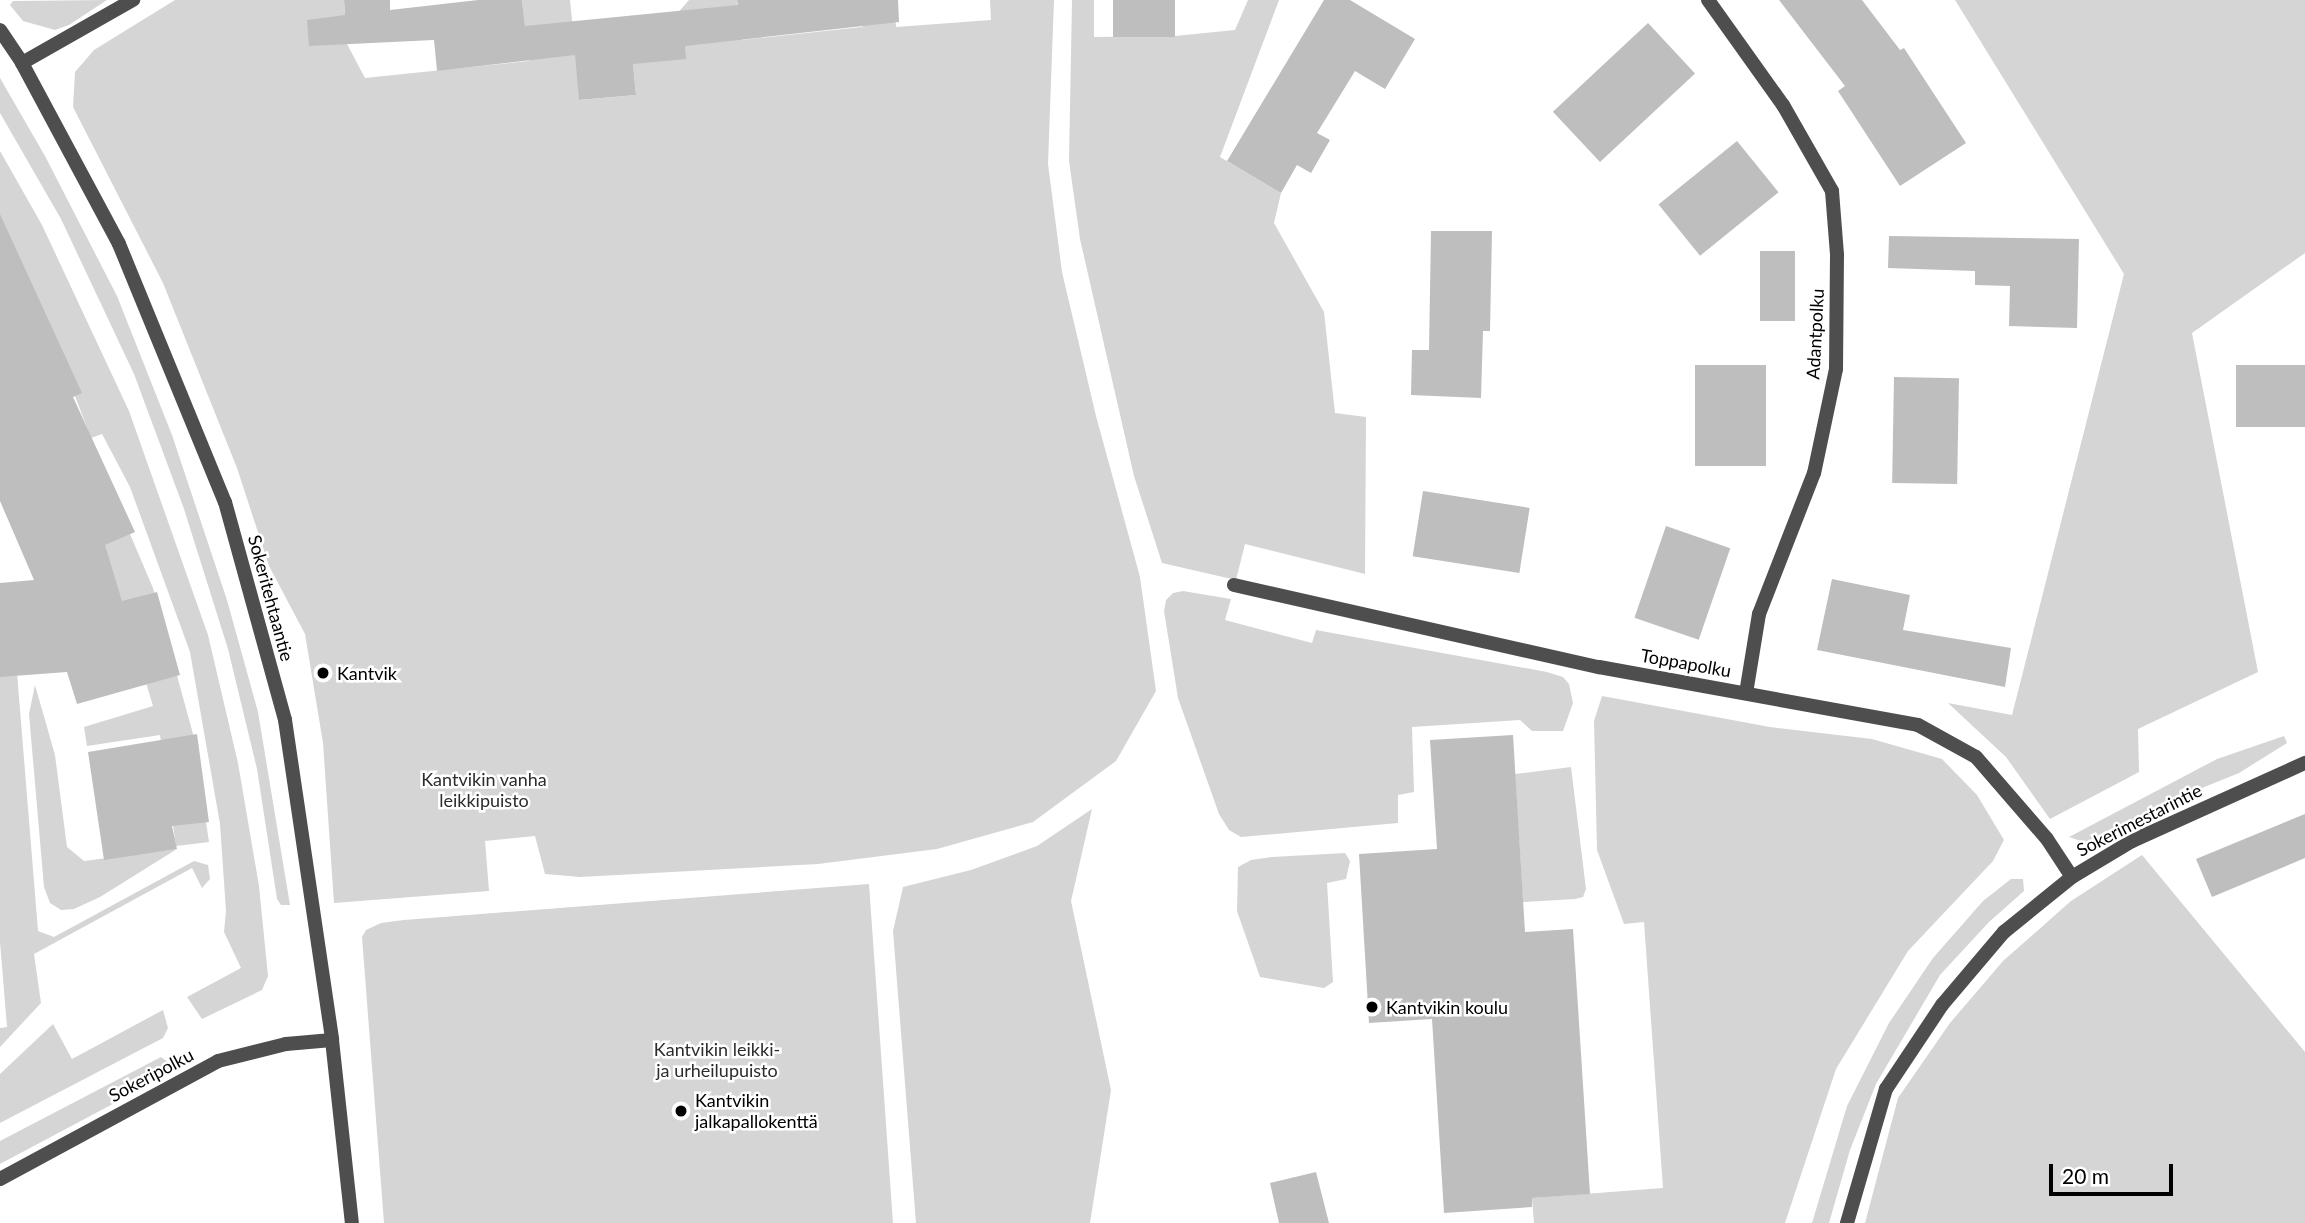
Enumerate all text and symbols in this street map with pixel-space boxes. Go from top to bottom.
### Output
street label: Adantpolku [1802,288,1828,380]
street label: Sokeritehtaantie [244,533,298,663]
street label: Toppapolku [1639,644,1733,682]
place label: Kantvik [337,662,397,684]
marker: Kantvik [315,665,331,681]
park label: Kantvikin vanha leikkipuisto [421,769,547,812]
street label: Sokerimestarintie [2073,779,2205,861]
place label: Kantvikin koulu [1386,996,1508,1018]
marker: Kantvikin koulu [1364,999,1380,1015]
park label: Kantvikin leikki- ja urheilupuisto [654,1039,780,1082]
street label: Sokeripolku [105,1044,197,1106]
place label: Kantvikin jalkapallokenttä [695,1090,818,1132]
marker: Kantvikin jalkapallokenttä [673,1103,689,1119]
scale bar [2053,1150,2177,1194]
text: 20 m [2062,1163,2109,1188]

